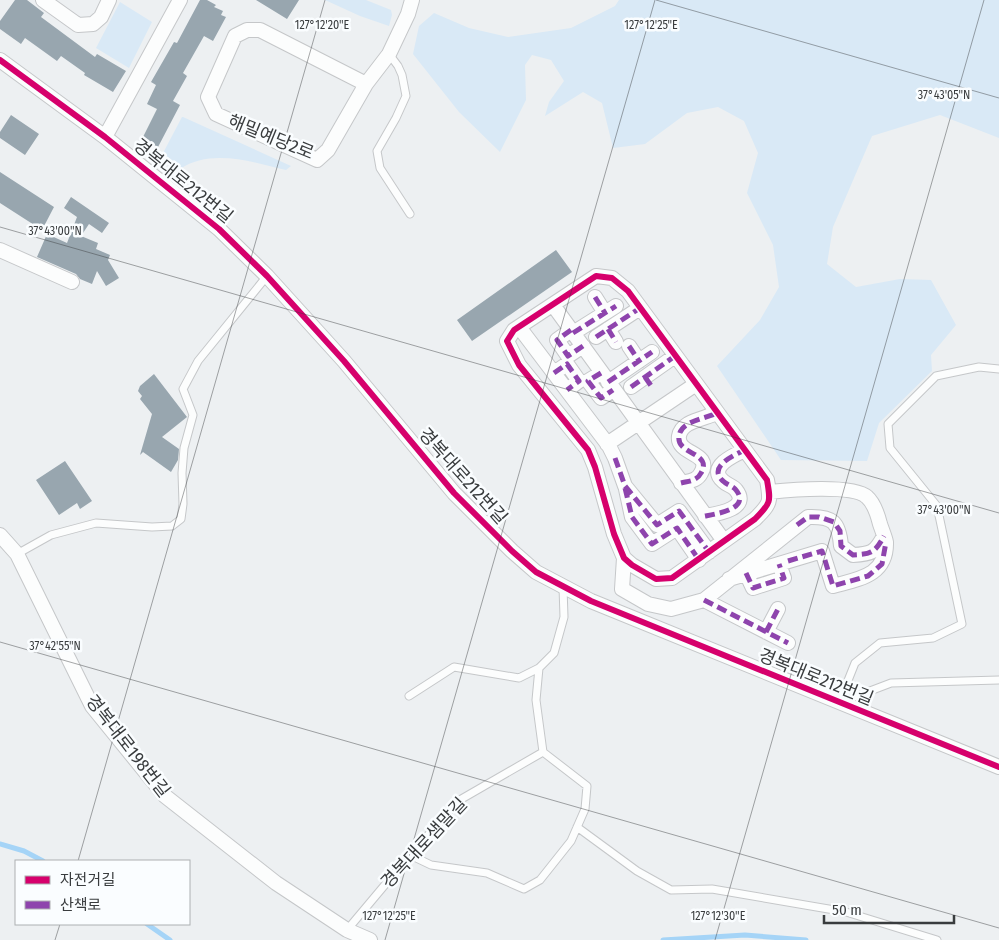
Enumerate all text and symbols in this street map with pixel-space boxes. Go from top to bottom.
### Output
text: 127°12'20"E [295,18,350,32]
text: 127°12'25"E [624,18,678,32]
text: 37°43'05"N [918,88,970,102]
street label: 해밀예당2로 [225,110,317,164]
street label: 경복대로212번길 [129,134,237,228]
text: 37°43'00"N [28,224,82,238]
street label: 경복대로212번길 [414,423,512,529]
text: 37°43'00"N [917,503,971,517]
text: 37°42'55"N [29,639,81,653]
street label: 경복대로212번길 [755,644,877,710]
street label: 경복대로198번길 [81,690,175,802]
street label: 경복대로샘말길 [376,793,472,893]
legend [15,860,190,925]
text: 자전거길 [60,871,115,889]
scale bar [824,892,954,924]
text: 산책로 [60,896,101,914]
text: 50 m [832,901,862,919]
text: 127°12'25"E [362,909,416,923]
text: 127°12'30"E [691,909,746,923]

